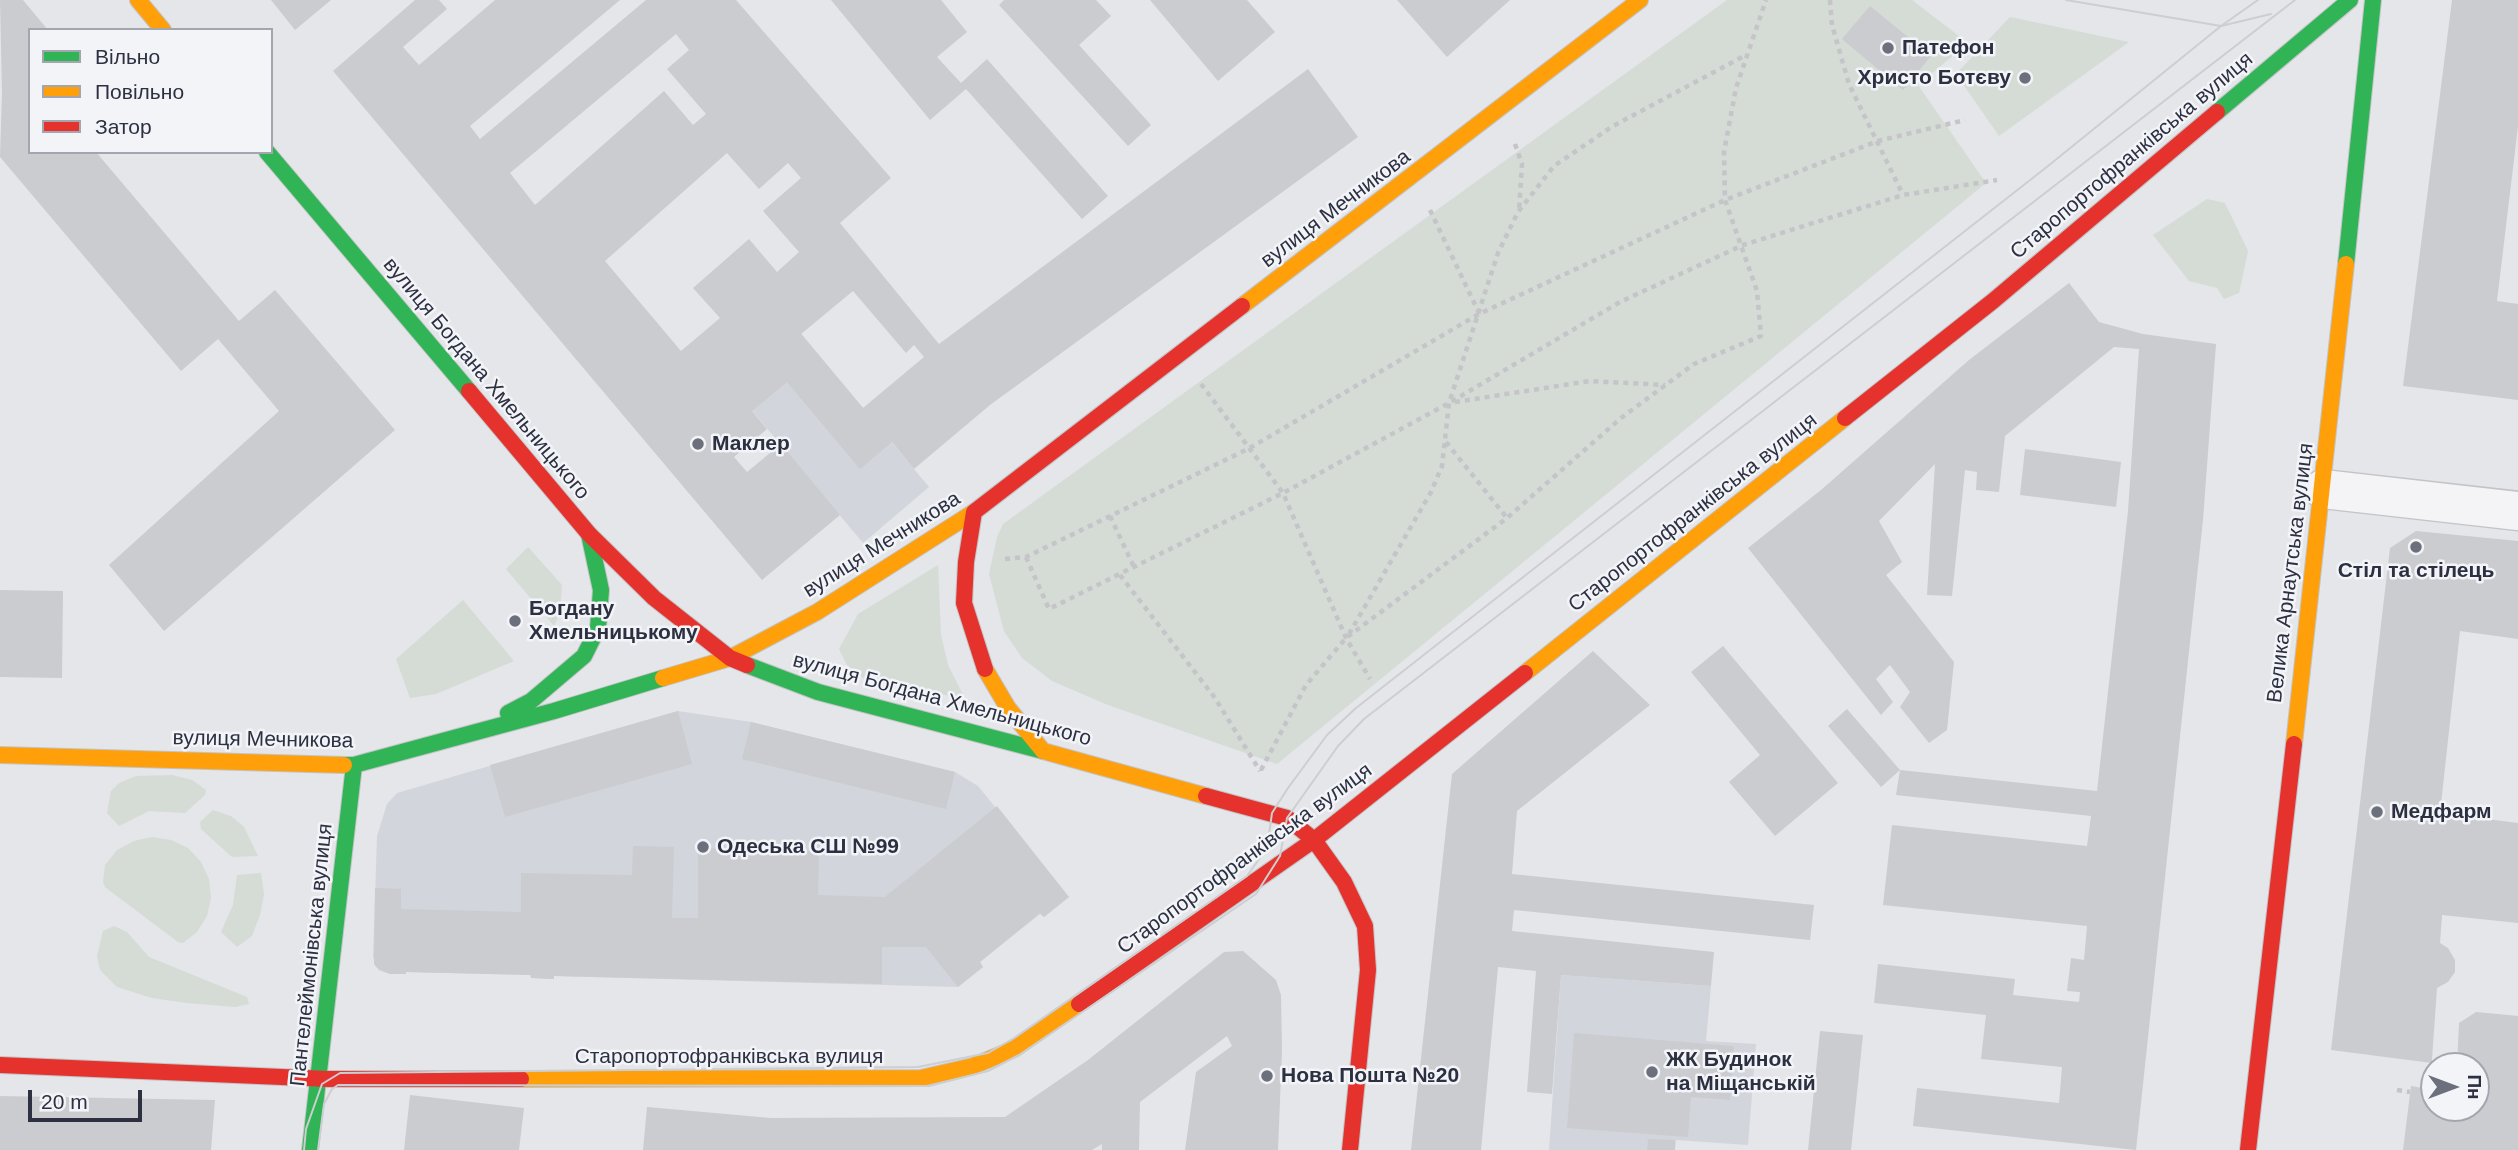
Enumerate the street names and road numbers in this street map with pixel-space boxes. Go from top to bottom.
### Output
street label: Старопортофранківська вулиця [2006,47,2258,265]
street label: вулиця Мечникова [1256,145,1416,273]
street label: вулиця Богдана Хмельницького [377,253,595,505]
street label: Старопортофранківська вулиця [1564,408,1822,618]
street label: Велика Арнаутська вулиця [2263,442,2319,704]
street label: вулиця Мечникова [799,486,965,604]
street label: вулиця Богдана Хмельницького [790,648,1094,752]
street label: вулиця Мечникова [172,726,354,754]
street label: Старопортофранківська вулиця [1113,758,1377,960]
street label: Пантелеймонівська вулиця [286,822,338,1088]
street label: Старопортофранківська вулиця [575,1044,883,1070]

